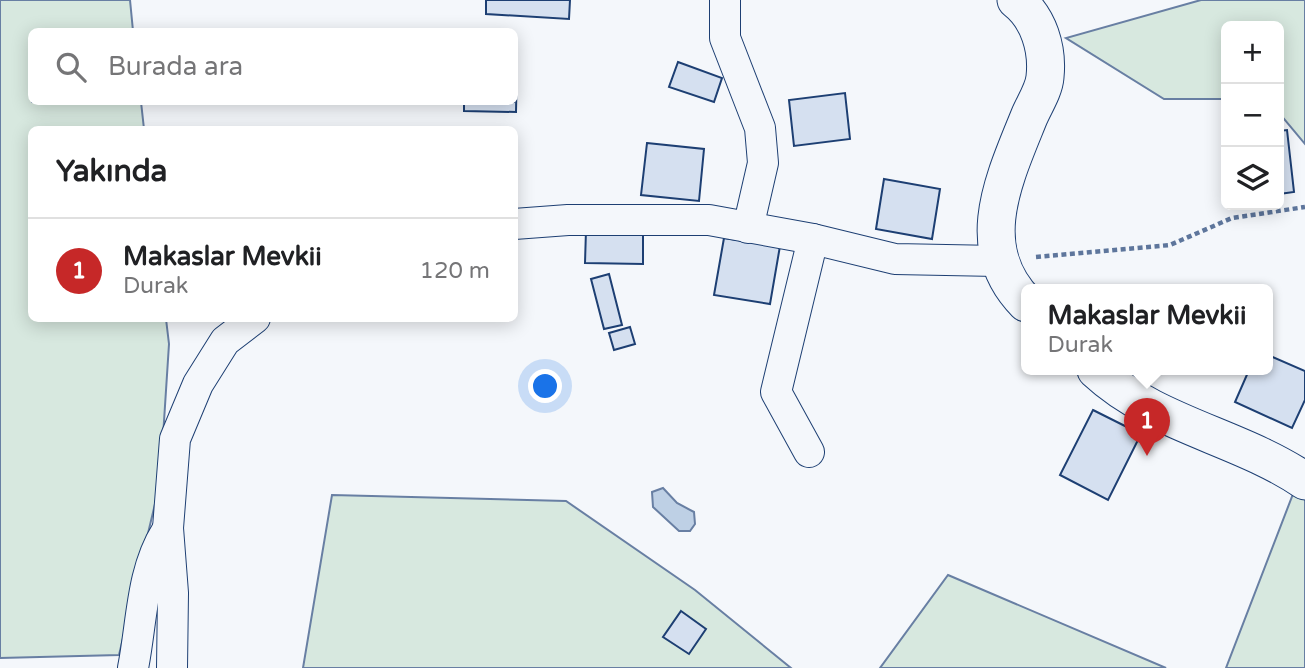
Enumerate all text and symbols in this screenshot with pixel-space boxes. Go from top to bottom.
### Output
map controls [1221,21,1284,210]
button: + [1221,21,1284,84]
search box [28,28,518,105]
icon: search [52,48,90,86]
text: Burada ara [108,51,243,82]
button: − [1221,84,1284,147]
button: layers [1221,147,1284,210]
text: Yakında [56,153,167,190]
text: Makaslar Mevkii [123,241,322,272]
text: 1 [72,257,86,285]
text: 120 m [420,257,490,285]
text: Durak [123,272,188,300]
popup [1021,284,1273,375]
text: Makaslar Mevkii [1048,300,1246,331]
text: Durak [1048,331,1113,359]
your location [528,369,562,403]
pin: 1 [1124,398,1170,456]

